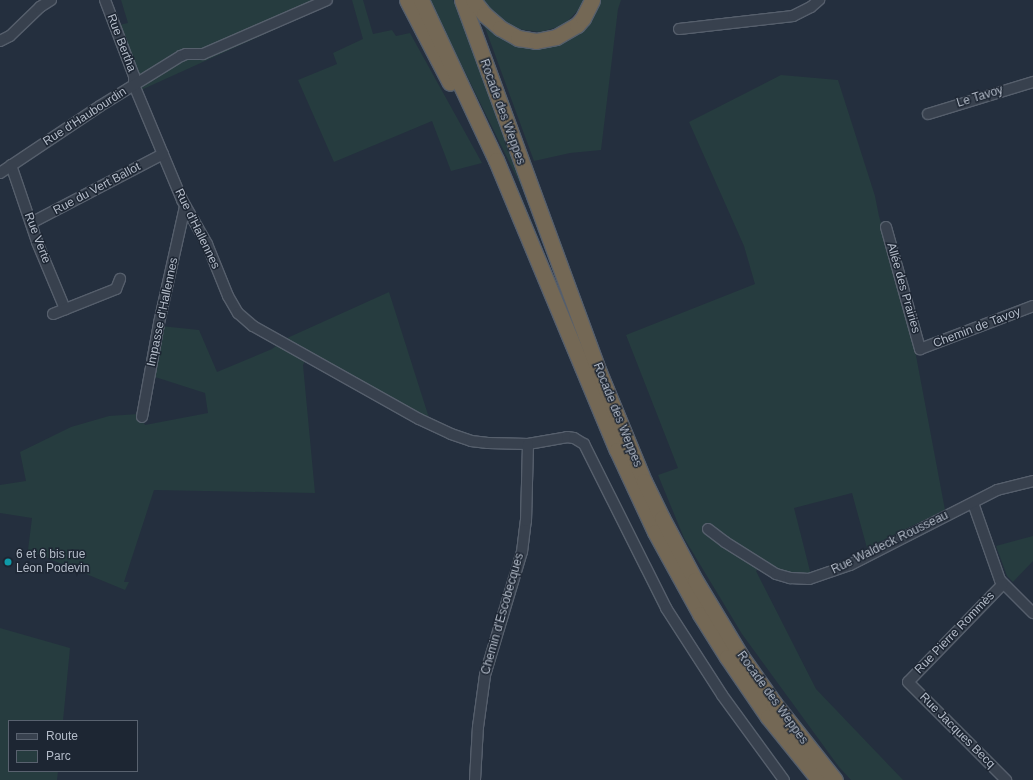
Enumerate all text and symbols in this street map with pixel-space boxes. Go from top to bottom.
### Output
street label: Rue Bertha [103,12,139,74]
street label: Rocade des Weppes [476,57,528,167]
street label: Le Tavoy [955,83,1005,111]
street label: Rue d'Haubourdin [41,85,129,149]
street label: Rue du Vert Ballot [51,160,143,218]
street label: Rue d'Hallennes [171,186,223,272]
street label: Rue Verte [21,211,53,265]
street label: Allée des Prairies [883,241,923,335]
street label: Impasse d'Hallennes [144,256,182,368]
street label: Chemin de Tavoy [931,305,1023,351]
street label: Rocade des Weppes [589,361,645,469]
street label: Rue Waldeck Rousseau [829,508,951,578]
place label: 6 et 6 bis rue Léon Podevin [16,548,89,576]
street label: Chemin d'Escobecques [479,552,527,676]
marker: 6 et 6 bis rue Léon Podevin [3,557,13,567]
street label: Rue Pierre Rommès [912,589,998,677]
street label: Rocade des Weppes [733,649,811,747]
street label: Rue Jacques Becq [916,690,998,772]
legend [8,720,138,772]
text: Route [46,729,78,743]
text: Parc [46,749,71,763]

